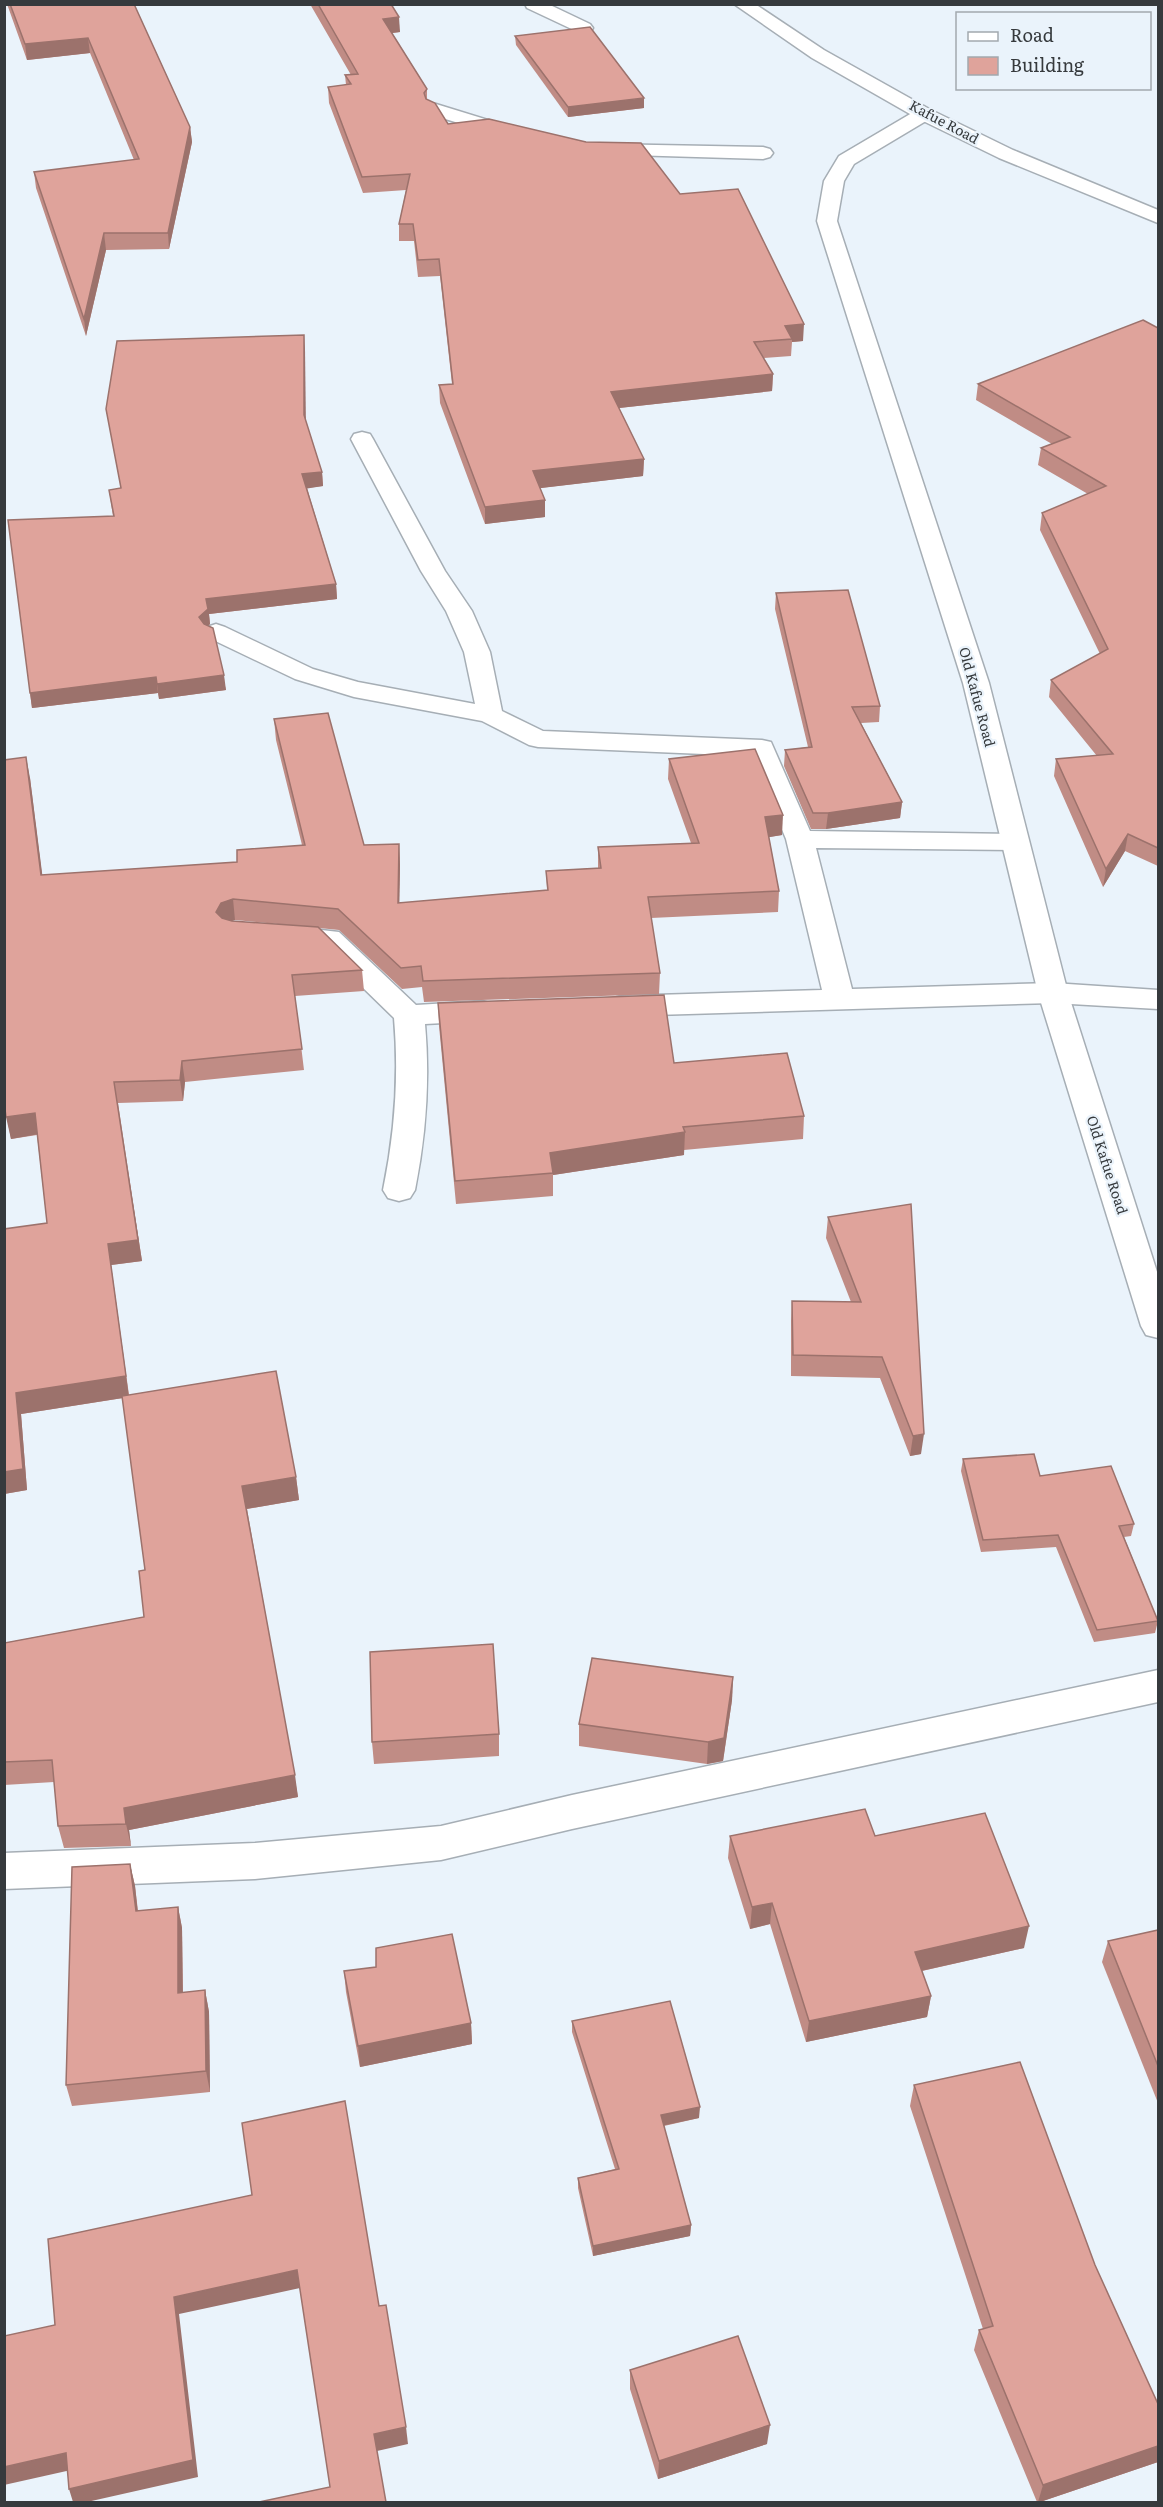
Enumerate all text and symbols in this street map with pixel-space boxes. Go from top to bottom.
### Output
legend [956,12,1151,90]
text: Road [1010,21,1054,48]
text: Building [1010,51,1085,78]
street label: Kafue Road [906,94,983,148]
street label: Old Kafue Road [955,645,1001,749]
street label: Old Kafue Road [1083,1113,1133,1217]

